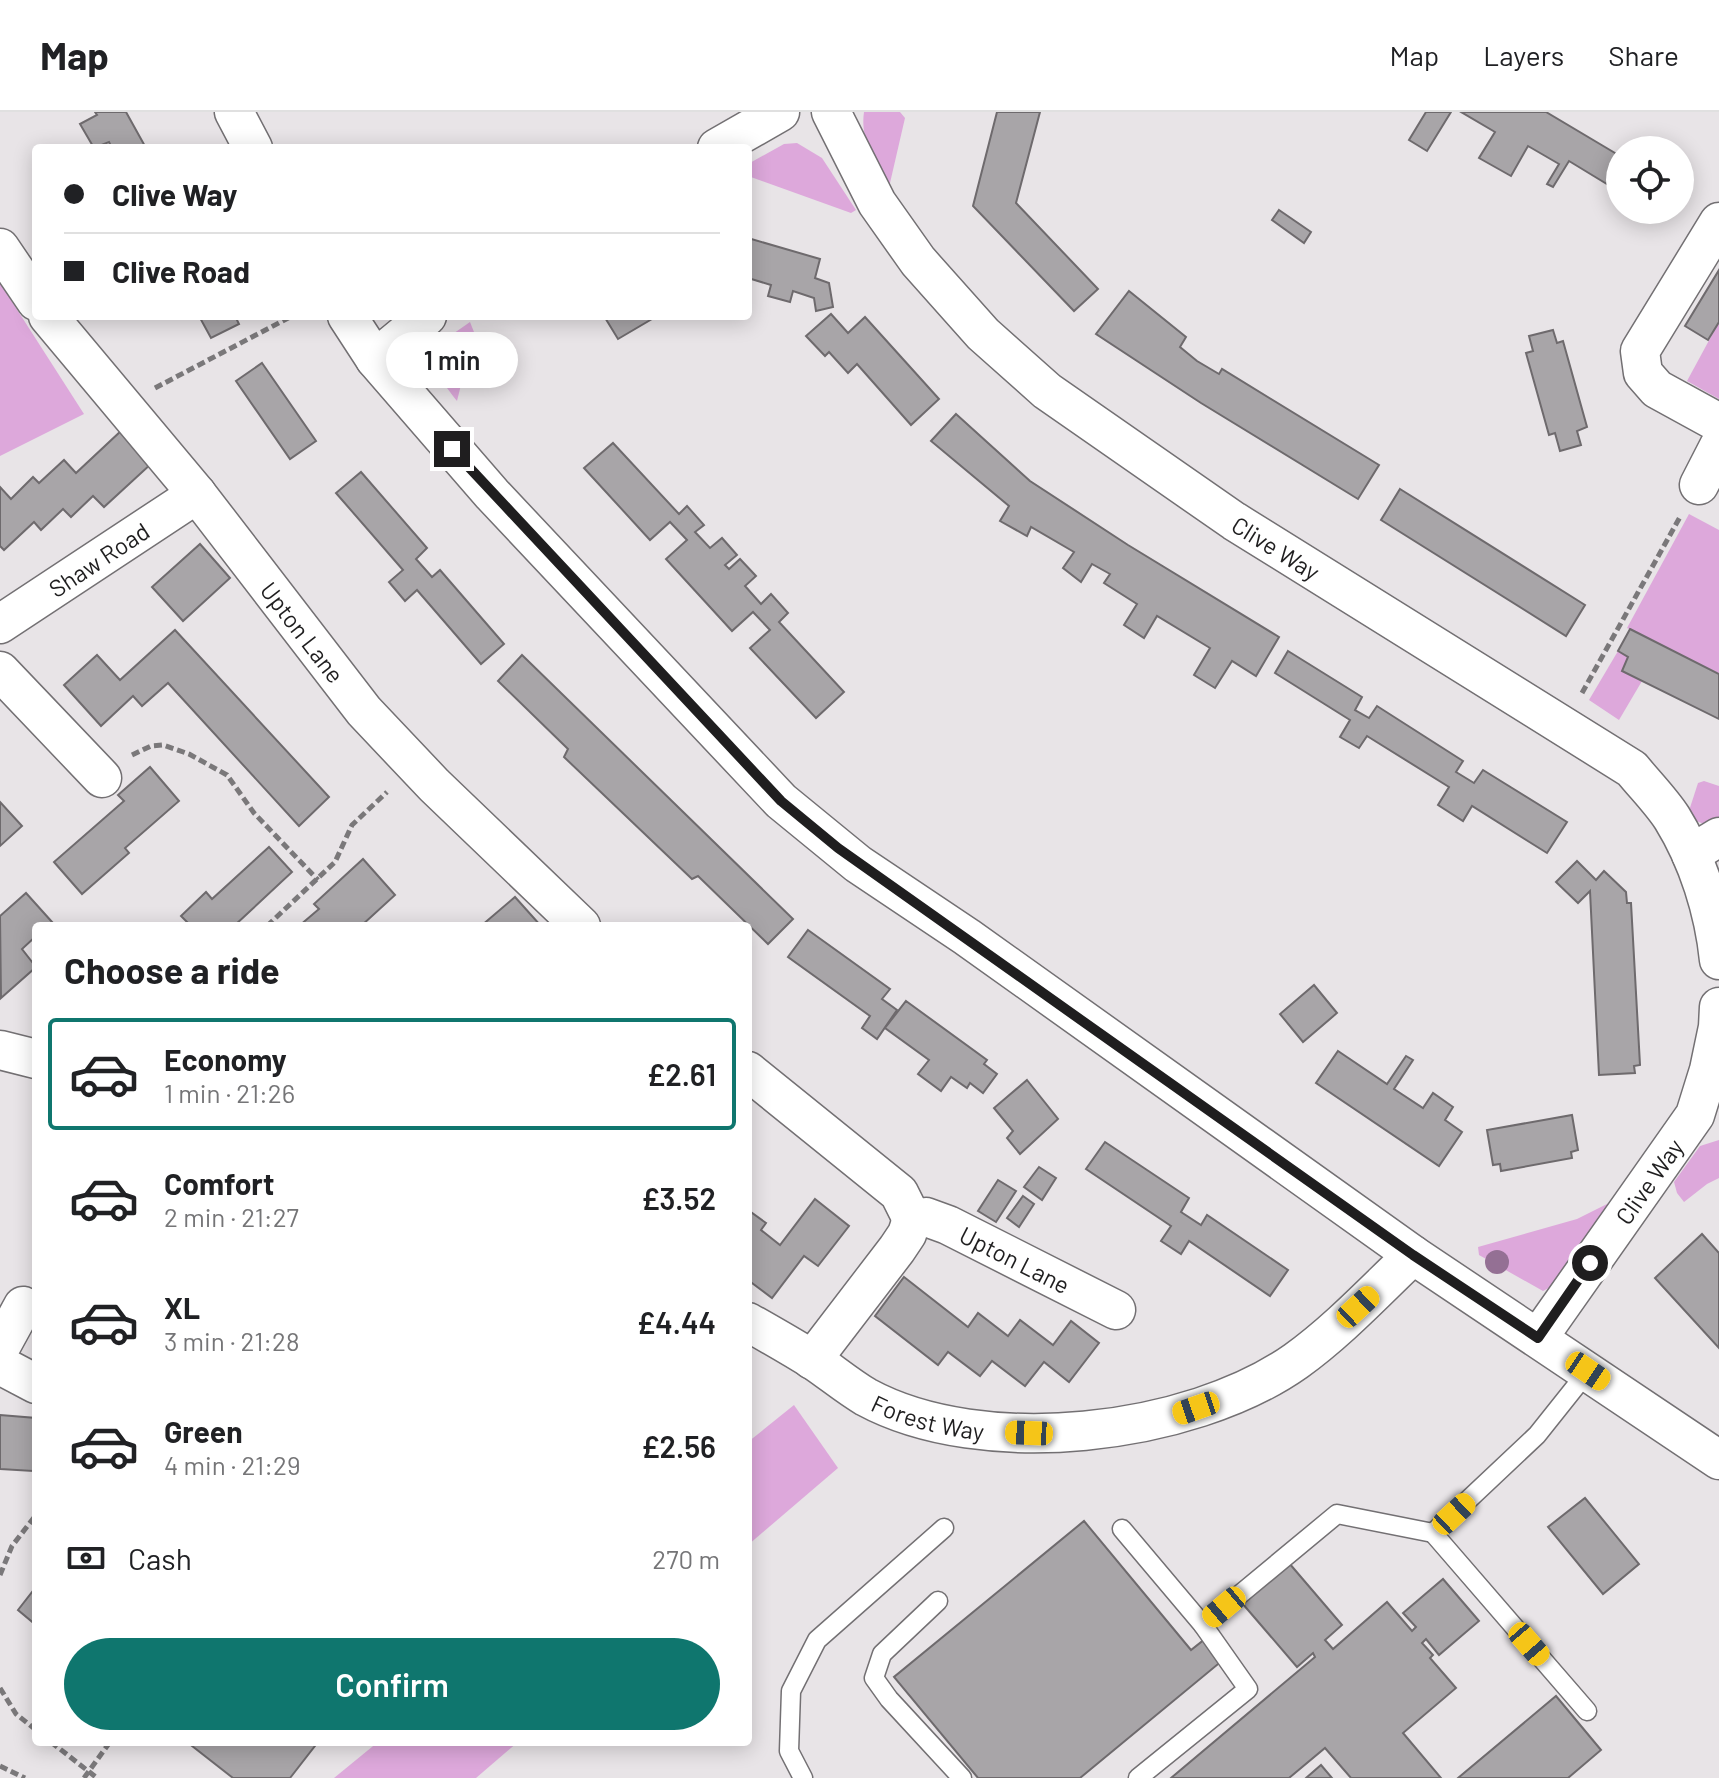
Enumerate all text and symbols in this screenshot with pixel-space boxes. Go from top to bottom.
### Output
text: Map [40,32,109,78]
text: Map [1389,38,1439,72]
text: Layers [1483,38,1564,72]
text: Share [1608,38,1679,72]
map controls [1606,136,1694,224]
button: locate [1606,136,1694,224]
text: Clive Way [112,176,237,212]
text: Clive Road [112,253,250,289]
callout: 1 min [386,333,518,389]
text: 1 min [424,344,480,375]
route end [434,431,470,467]
street label: Clive Way [1227,509,1326,586]
street label: Shaw Road [43,515,154,603]
street label: Upton Lane [255,576,351,688]
text: Choose a ride [64,948,280,991]
icon: car [68,1038,140,1110]
text: Economy [164,1041,287,1077]
text: £2.61 [647,1056,716,1092]
text: 1 min · 21:26 [164,1077,295,1108]
street label: Clive Way [1608,1133,1689,1229]
icon: car [68,1162,140,1234]
text: Comfort [164,1165,274,1201]
text: £3.52 [641,1180,716,1216]
text: 2 min · 21:27 [164,1201,299,1232]
street label: Upton Lane [955,1219,1075,1299]
route start [1572,1245,1608,1281]
car [1332,1282,1384,1332]
icon: car [68,1286,140,1358]
text: XL [164,1289,200,1325]
text: £4.44 [637,1304,716,1340]
text: 3 min · 21:28 [164,1325,300,1356]
car [1561,1348,1615,1394]
street label: Forest Way [867,1388,986,1445]
car [1169,1389,1223,1427]
icon: car [68,1410,140,1482]
text: Green [164,1413,243,1449]
car [1005,1420,1053,1446]
text: £2.56 [641,1428,716,1464]
text: 4 min · 21:29 [164,1449,301,1480]
car [1428,1489,1480,1539]
icon: cash [64,1536,108,1580]
text: Cash [128,1540,192,1576]
text: 270 m [652,1543,720,1574]
car [1198,1582,1250,1632]
car [1504,1618,1554,1670]
button: Confirm [64,1638,720,1730]

